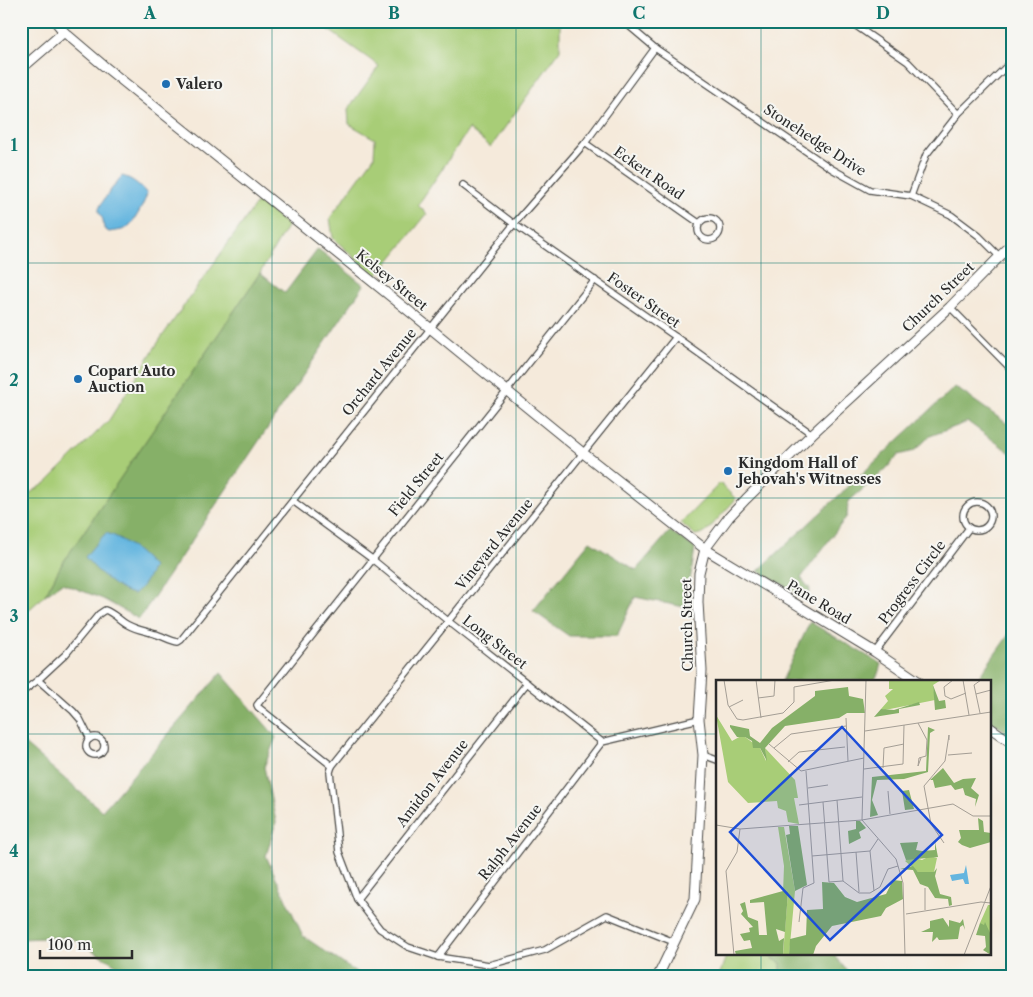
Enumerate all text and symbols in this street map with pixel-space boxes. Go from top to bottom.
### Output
text: A [143,3,157,23]
text: B [388,3,400,23]
text: C [633,3,645,23]
text: D [876,3,890,23]
place label: Valero [175,75,223,93]
marker: Valero [160,78,172,90]
street label: Stonehedge Drive [760,100,870,180]
text: 1 [10,135,18,155]
street label: Eckert Road [610,142,688,204]
street label: Kelsey Street [353,246,431,314]
street label: Church Street [898,258,978,336]
street label: Foster Street [604,268,684,332]
street label: Orchard Avenue [338,324,420,420]
place label: Copart Auto Auction [87,362,176,396]
text: 2 [9,370,19,390]
marker: Copart Auto Auction [72,373,84,385]
street label: Field Street [385,448,447,520]
place label: Kingdom Hall of Jehovah's Witnesses [735,454,881,488]
marker: Kingdom Hall of Jehovah's Witnesses [722,465,734,477]
street label: Vineyard Avenue [451,494,537,594]
street label: Progress Circle [875,536,950,628]
street label: Pane Road [784,576,855,628]
street label: Church Street [677,578,697,672]
text: 3 [9,606,19,626]
street label: Long Street [459,611,531,673]
inset map [716,680,990,954]
street label: Amidon Avenue [392,735,472,831]
street label: Ralph Avenue [475,800,546,884]
text: 4 [9,841,19,861]
scale bar [40,927,132,959]
text: 100 m [48,935,91,954]

